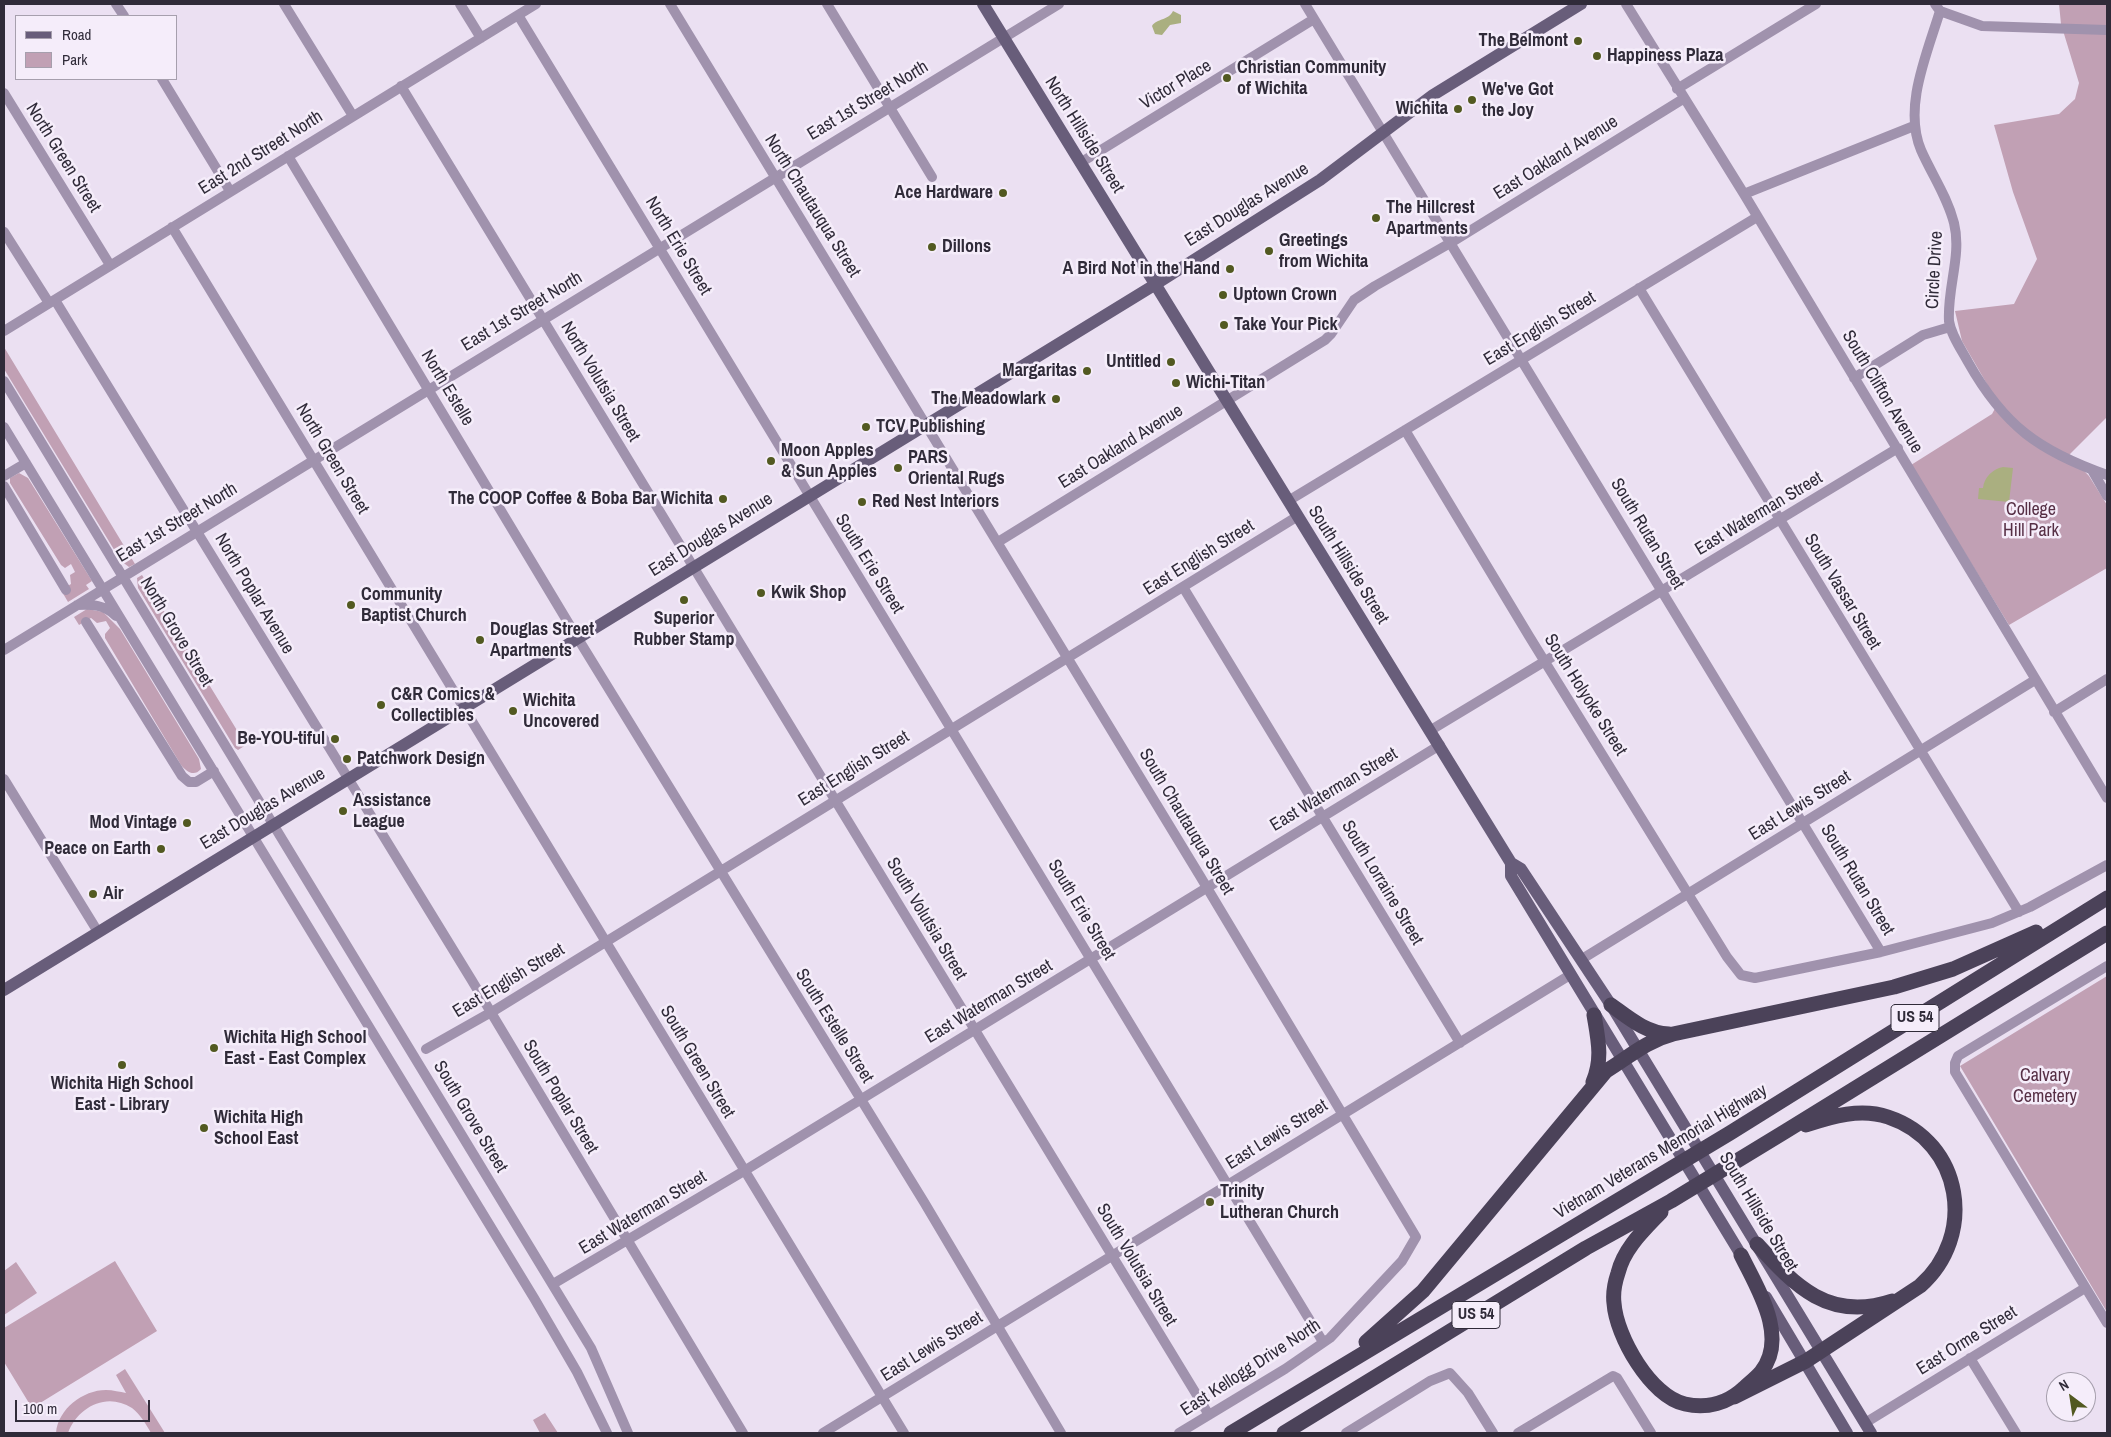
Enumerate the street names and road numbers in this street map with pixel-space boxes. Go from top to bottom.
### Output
street label: Victor Place [1136,55,1216,115]
street label: East 1st Street North [804,56,932,146]
street label: North Hillside Street [1040,73,1128,197]
street label: North Green Street [21,99,105,217]
street label: East 2nd Street North [195,106,327,200]
street label: East Oakland Avenue [1490,111,1622,205]
street label: North Chautauqua Street [759,131,865,281]
street label: East Douglas Avenue [1181,158,1313,252]
street label: North Erie Street [640,193,716,299]
street label: Circle Drive [1922,231,1948,309]
street label: East 1st Street North [458,267,586,357]
street label: East English Street [1480,287,1600,371]
street label: North Volutsia Street [556,318,644,446]
street label: South Clifton Avenue [1837,327,1927,457]
street label: North Estelle [416,346,478,430]
street label: North Green Street [291,400,373,518]
street label: East Oakland Avenue [1055,400,1187,494]
street label: East Waterman Street [1691,467,1827,561]
street label: South Rutan Street [1605,475,1689,593]
street label: East 1st Street North [113,478,241,568]
street label: East Douglas Avenue [645,488,777,582]
street label: South Hillside Street [1303,502,1393,628]
street label: South Erie Street [830,510,908,618]
street label: East English Street [1140,515,1258,601]
street label: North Poplar Avenue [210,530,298,658]
street label: South Vassar Street [1799,530,1885,654]
street label: North Grove Street [135,573,217,691]
street label: South Holyoke Street [1539,630,1631,760]
street label: East English Street [795,726,913,812]
street label: East Waterman Street [1266,743,1402,837]
street label: South Chautauqua Street [1134,745,1238,899]
street label: East Douglas Avenue [197,763,329,855]
street label: East Lewis Street [1745,766,1855,846]
street label: South Lorraine Street [1336,817,1428,949]
street label: South Rutan Street [1815,821,1899,939]
street label: South Volutsia Street [881,854,971,984]
street label: South Erie Street [1043,856,1119,964]
street label: East English Street [449,939,569,1023]
street label: East Waterman Street [921,955,1057,1049]
street label: South Estelle Street [790,965,878,1087]
street label: South Green Street [655,1002,739,1122]
road number: US 54 [1891,1004,1939,1032]
street label: South Poplar Street [518,1036,602,1158]
street label: South Grove Street [428,1057,512,1177]
street label: Vietnam Veterans Memorial Highway [1551,1080,1771,1224]
street label: East Lewis Street [1222,1095,1332,1175]
street label: South Hillside Street [1714,1148,1802,1276]
street label: East Waterman Street [575,1166,711,1260]
street label: South Volutsia Street [1091,1200,1181,1330]
road number: US 54 [1452,1302,1500,1328]
street label: East Orme Street [1913,1302,2021,1380]
street label: East Lewis Street [877,1307,987,1387]
street label: East Kellogg Drive North [1177,1315,1325,1421]

